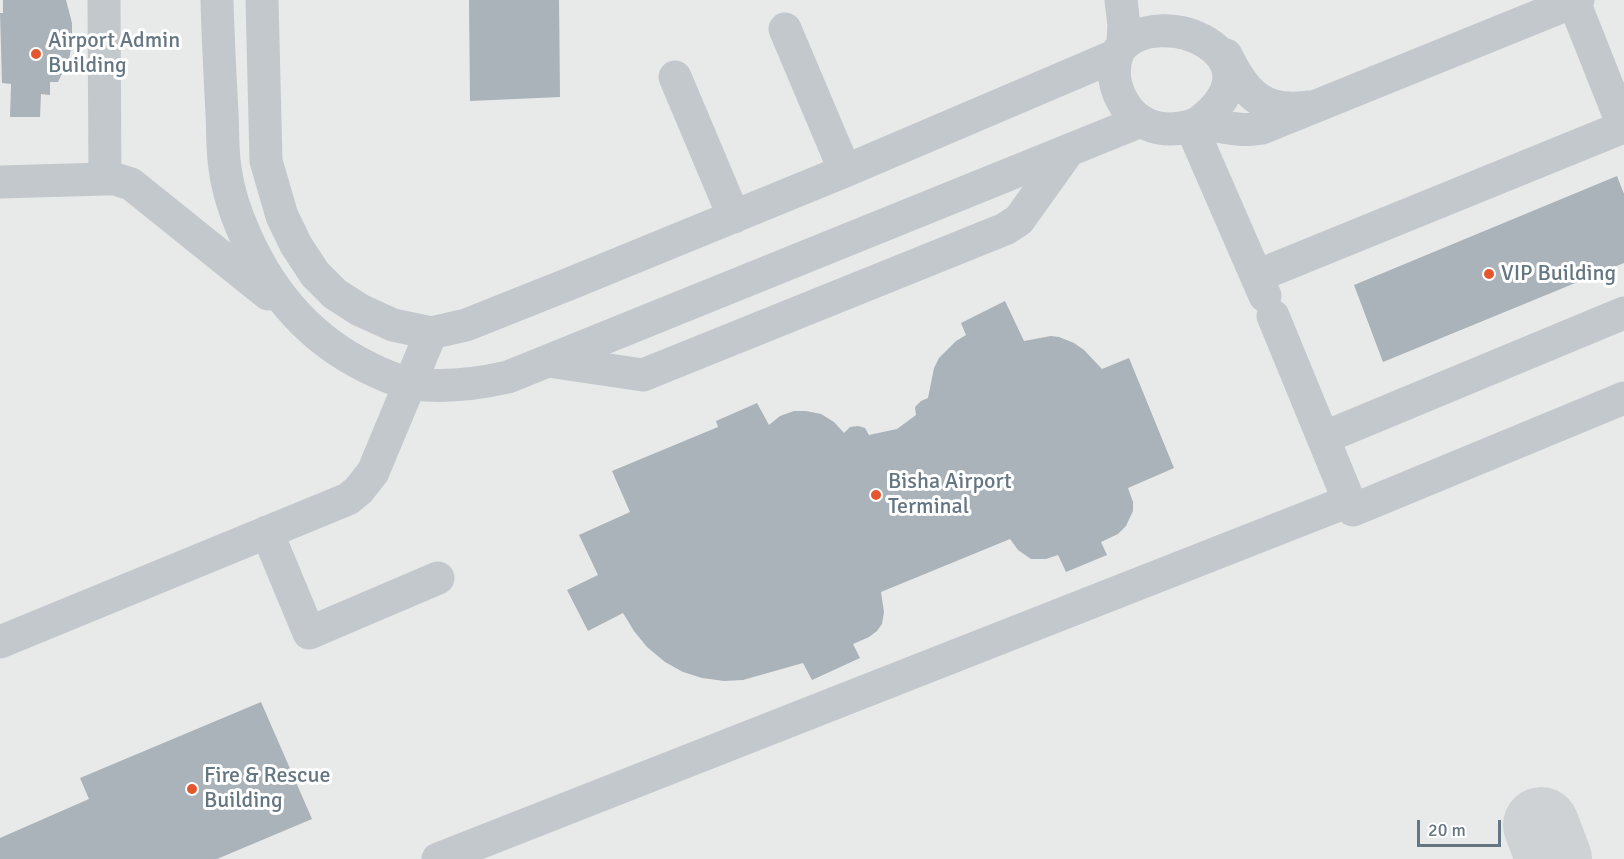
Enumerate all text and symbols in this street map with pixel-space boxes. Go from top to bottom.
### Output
place label: Airport Admin Building [48,28,180,80]
marker: Airport Admin Building [29,47,43,61]
place label: VIP Building [1501,261,1616,287]
marker: VIP Building [1482,267,1496,281]
place label: Bisha Airport Terminal [888,469,1012,520]
marker: Bisha Airport Terminal [869,488,883,502]
place label: Fire & Rescue Building [204,763,330,814]
marker: Fire & Rescue Building [185,782,199,796]
scale bar [1420,808,1504,846]
text: 20 m [1428,819,1466,841]

